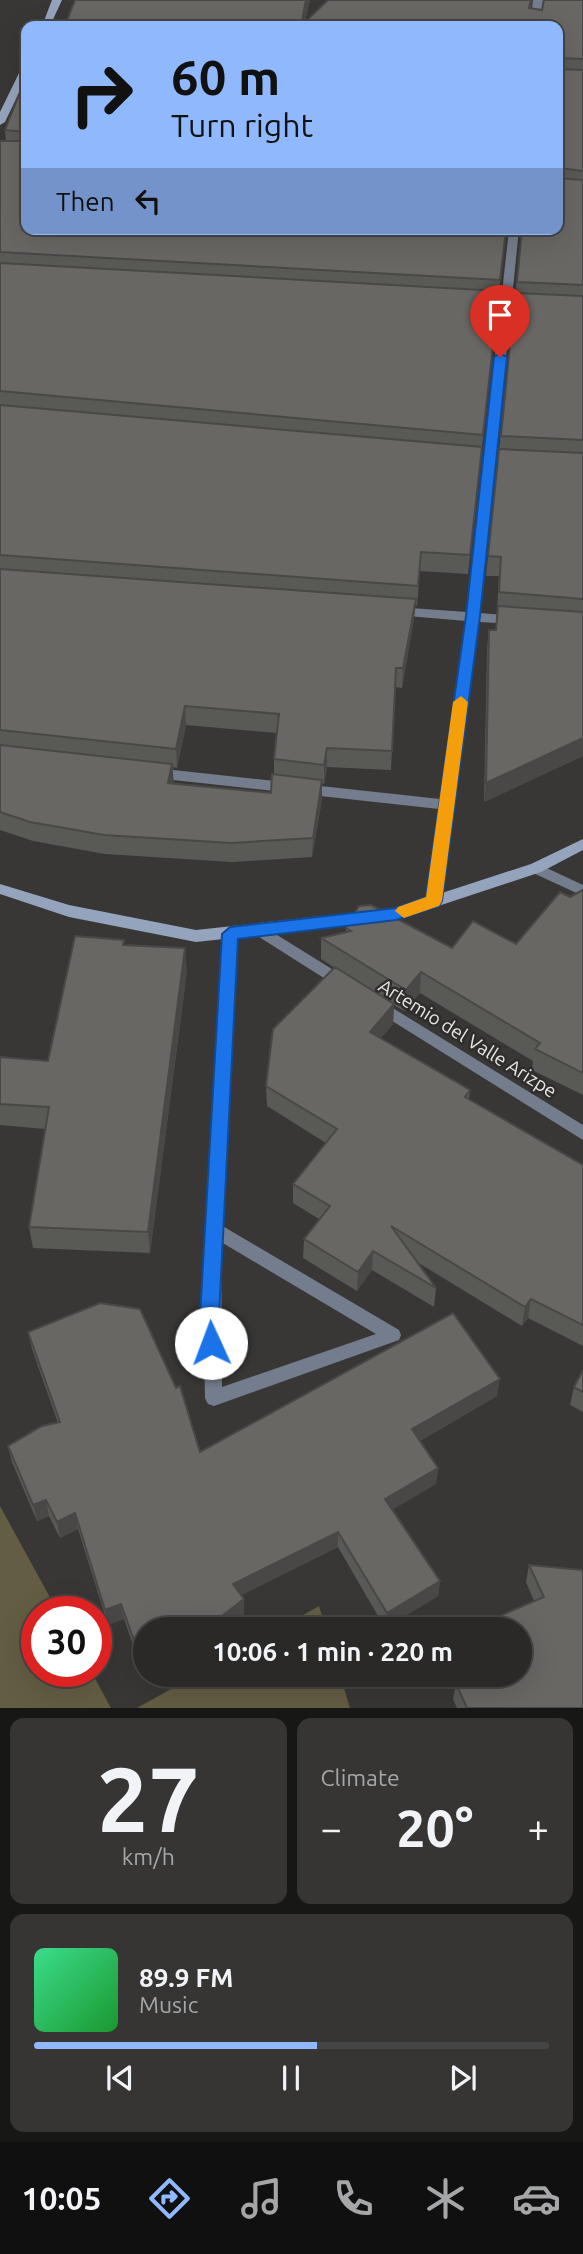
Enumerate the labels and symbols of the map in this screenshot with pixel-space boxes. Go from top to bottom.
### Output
pin [470,285,530,357]
street label: Artemio del Valle Arizpe [375,974,561,1102]
position arrow [174,1306,248,1380]
speed limit sign: 30 [21,1596,112,1687]

